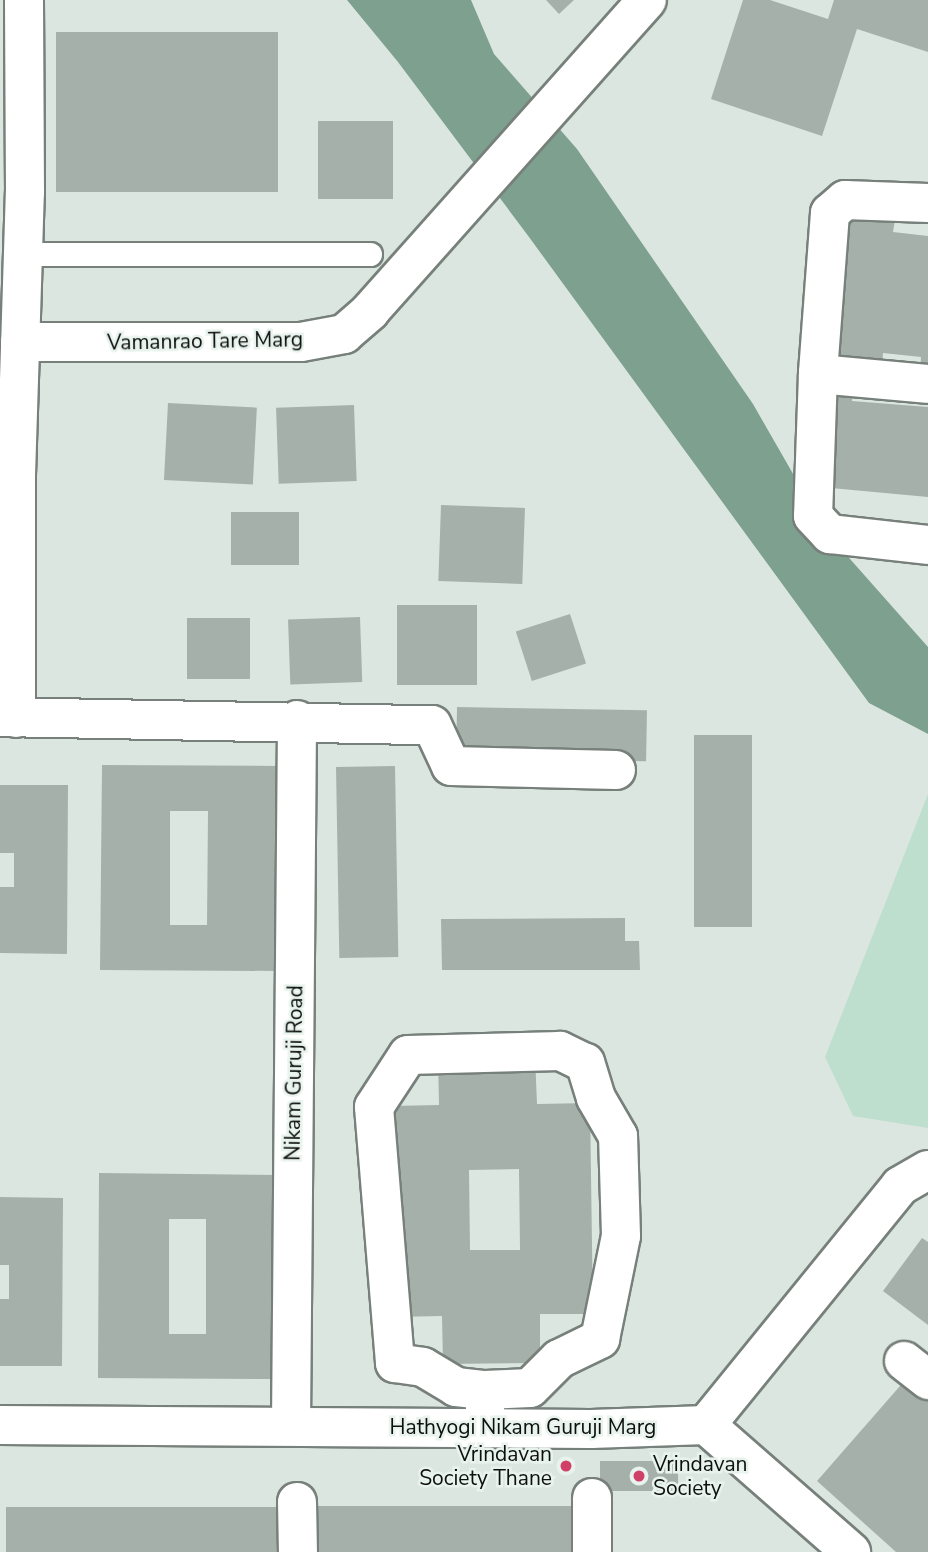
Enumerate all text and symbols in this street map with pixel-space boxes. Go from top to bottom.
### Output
street label: Vamanrao Tare Marg [107,327,303,355]
street label: Nikam Guruji Road [280,985,308,1161]
street label: Hathyogi Nikam Guruji Marg [390,1414,656,1440]
place label: Vrindavan Society Thane [419,1441,552,1491]
place label: Vrindavan Society [653,1451,748,1501]
marker: Vrindavan Society Thane [558,1458,574,1474]
marker: Vrindavan Society [631,1468,647,1484]

